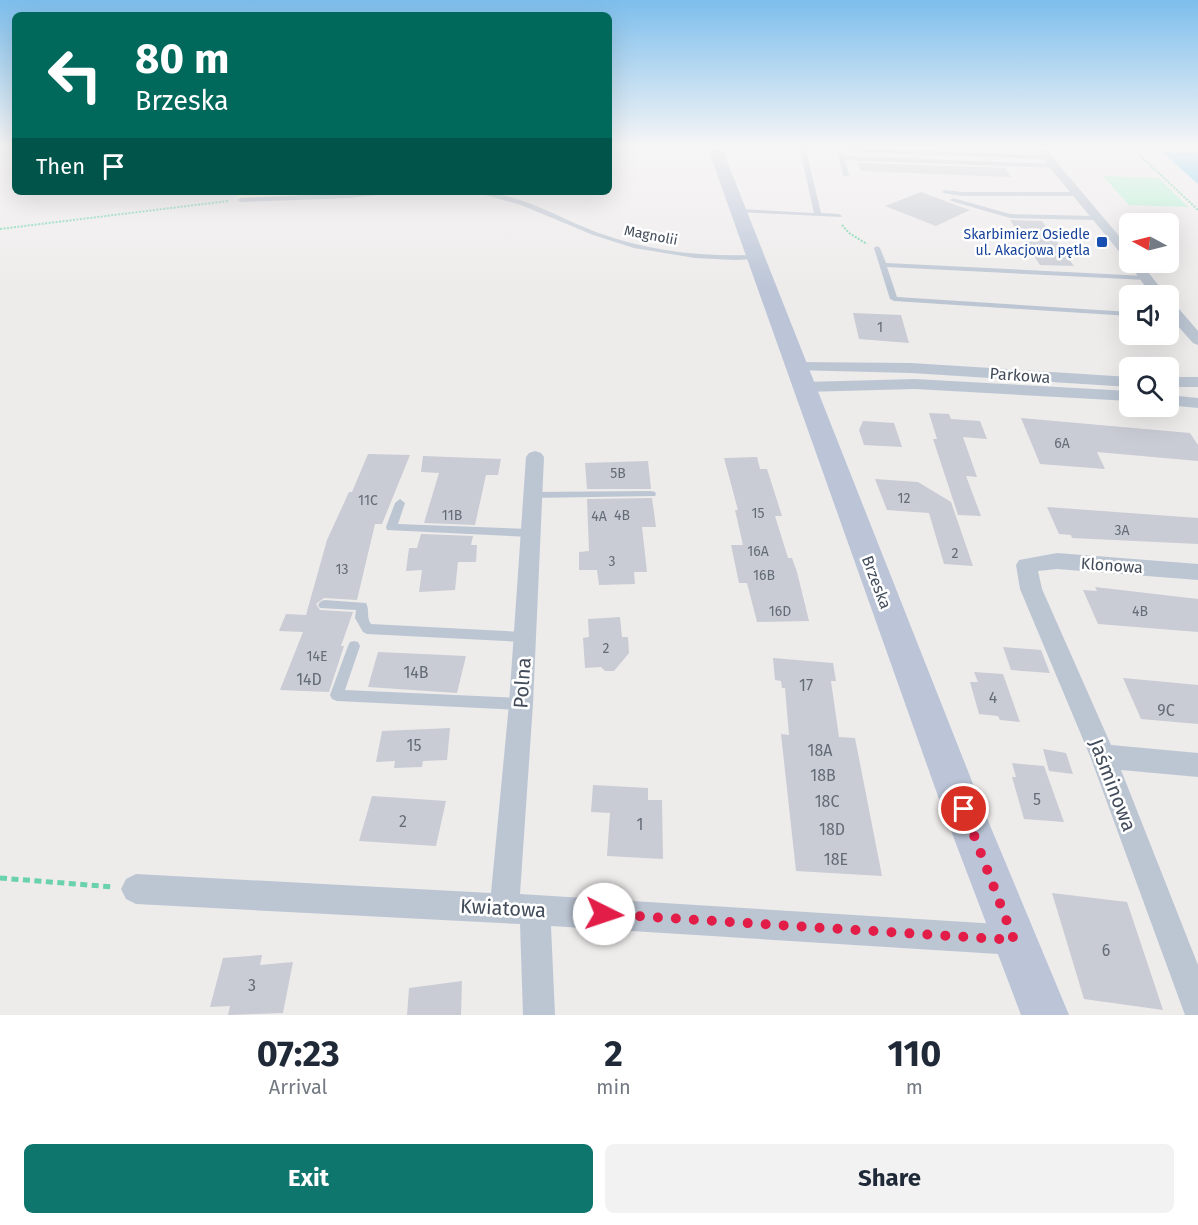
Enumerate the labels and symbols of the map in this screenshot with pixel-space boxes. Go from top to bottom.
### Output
north arrow [1119,213,1179,273]
street label: Magnolii [623,222,679,249]
place label: Skarbimierz Osiedle ul. Akacjowa pętla [964,226,1090,259]
marker: Skarbimierz Osiedle ul. Akacjowa pętla [1095,235,1109,249]
house number: 1 [877,319,883,336]
street label: Parkowa [989,364,1051,387]
house number: 6A [1054,435,1070,452]
house number: 5B [610,465,626,482]
house number: 12 [898,490,911,507]
house number: 11C [358,492,378,509]
house number: 15 [751,505,765,522]
house number: 11B [442,507,462,524]
house number: 4B [614,507,630,524]
house number: 4A [591,508,607,525]
house number: 3A [1114,522,1130,539]
house number: 16A [747,543,769,560]
house number: 2 [952,545,959,562]
house number: 3 [609,553,616,570]
street label: Brzeska [858,553,895,611]
street label: Klonowa [1080,554,1144,577]
house number: 13 [335,561,349,578]
house number: 16B [753,567,775,584]
house number: 16D [769,603,791,620]
house number: 4B [1132,603,1148,620]
house number: 2 [603,640,610,657]
house number: 14E [307,648,328,665]
street label: Polna [508,657,536,709]
house number: 14B [403,663,429,682]
house number: 14D [296,670,322,689]
house number: 17 [799,676,813,695]
house number: 4 [989,688,998,707]
house number: 9C [1157,701,1175,720]
street label: Jaśminowa [1084,735,1142,835]
house number: 15 [407,736,421,755]
house number: 18A [808,741,833,760]
house number: 18B [810,766,836,785]
pin [938,783,989,834]
house number: 5 [1033,790,1041,809]
house number: 18C [815,792,839,811]
house number: 2 [399,812,407,831]
house number: 1 [637,815,643,834]
house number: 18D [819,820,845,839]
house number: 18E [824,850,848,869]
position arrow [572,882,636,946]
street label: Kwiatowa [459,894,547,922]
house number: 6 [1102,941,1110,960]
house number: 3 [248,976,256,995]

